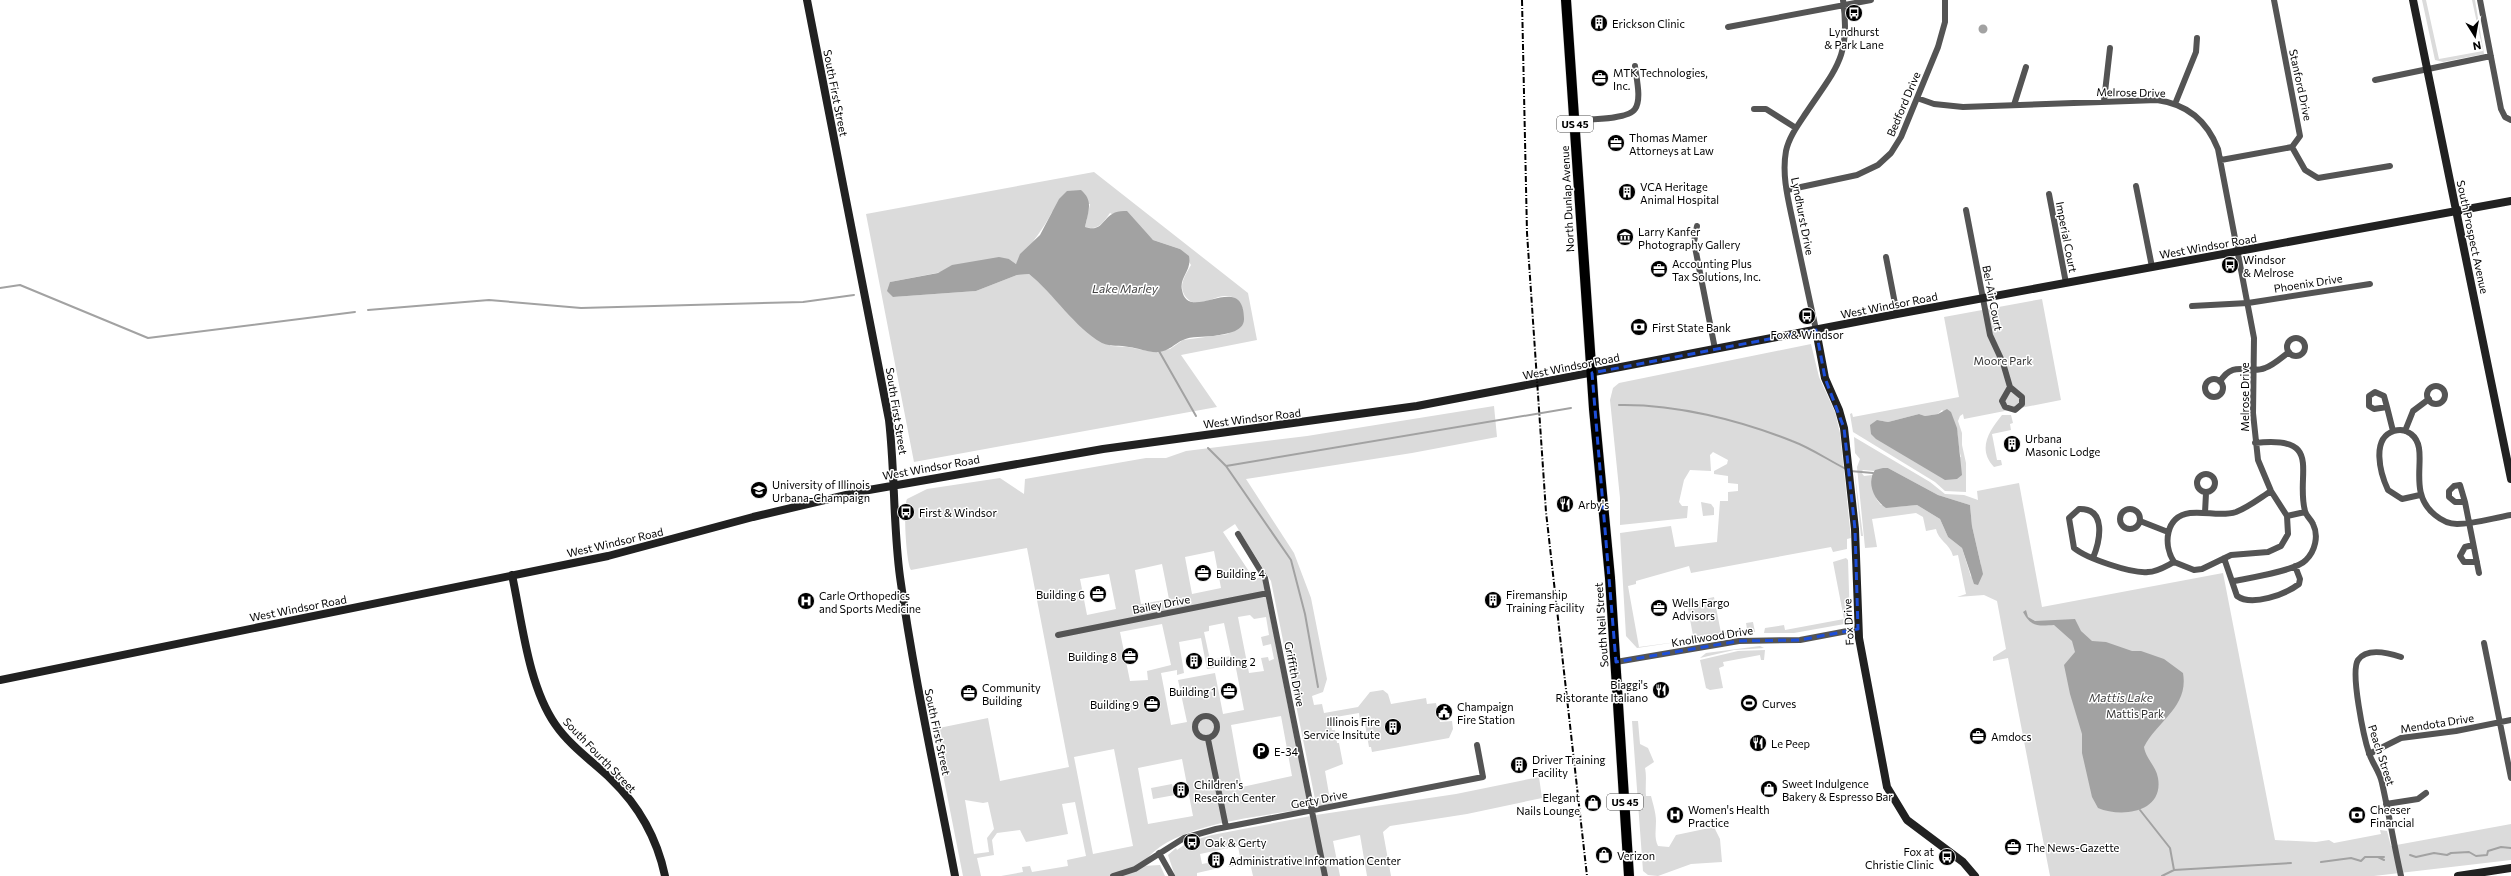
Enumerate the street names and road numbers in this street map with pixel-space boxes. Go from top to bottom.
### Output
street label: Stanford Drive [2287,48,2315,122]
street label: South First Street [821,49,851,138]
street label: Bedford Drive [1884,69,1923,138]
street label: Melrose Drive [2096,85,2166,99]
road number: US 45 [1557,116,1593,132]
street label: North Dunlap Avenue [1558,145,1576,253]
street label: Lyndhurst Drive [1789,176,1817,256]
street label: South Prospect Avenue [2455,179,2491,295]
street label: Imperial Court [2054,200,2080,274]
street label: West Windsor Road [2158,231,2258,261]
street label: Bel-Air Court [1980,264,2006,332]
street label: Phoenix Drive [2273,271,2343,295]
street label: West Windsor Road [1839,289,1939,321]
street label: West Windsor Road [1521,350,1621,382]
street label: Melrose Drive [2238,362,2251,432]
street label: South First Street [884,366,910,456]
street label: West Windsor Road [1202,406,1302,430]
street label: West Windsor Road [881,452,981,482]
street label: West Windsor Road [566,525,664,559]
street label: South Neil Street [1592,582,1610,668]
street label: West Windsor Road [248,592,348,624]
street label: Bailey Drive [1131,592,1191,616]
street label: Fox Drive [1840,598,1856,646]
street label: Knollwood Drive [1670,623,1754,649]
street label: Griffith Drive [1282,640,1308,708]
street label: South First Street [922,688,954,777]
street label: Mendota Drive [2399,711,2475,735]
street label: South Fourth Street [561,715,639,796]
street label: Peach Street [2366,723,2398,788]
street label: Gerty Drive [1290,787,1348,811]
road number: US 45 [1607,794,1643,810]

